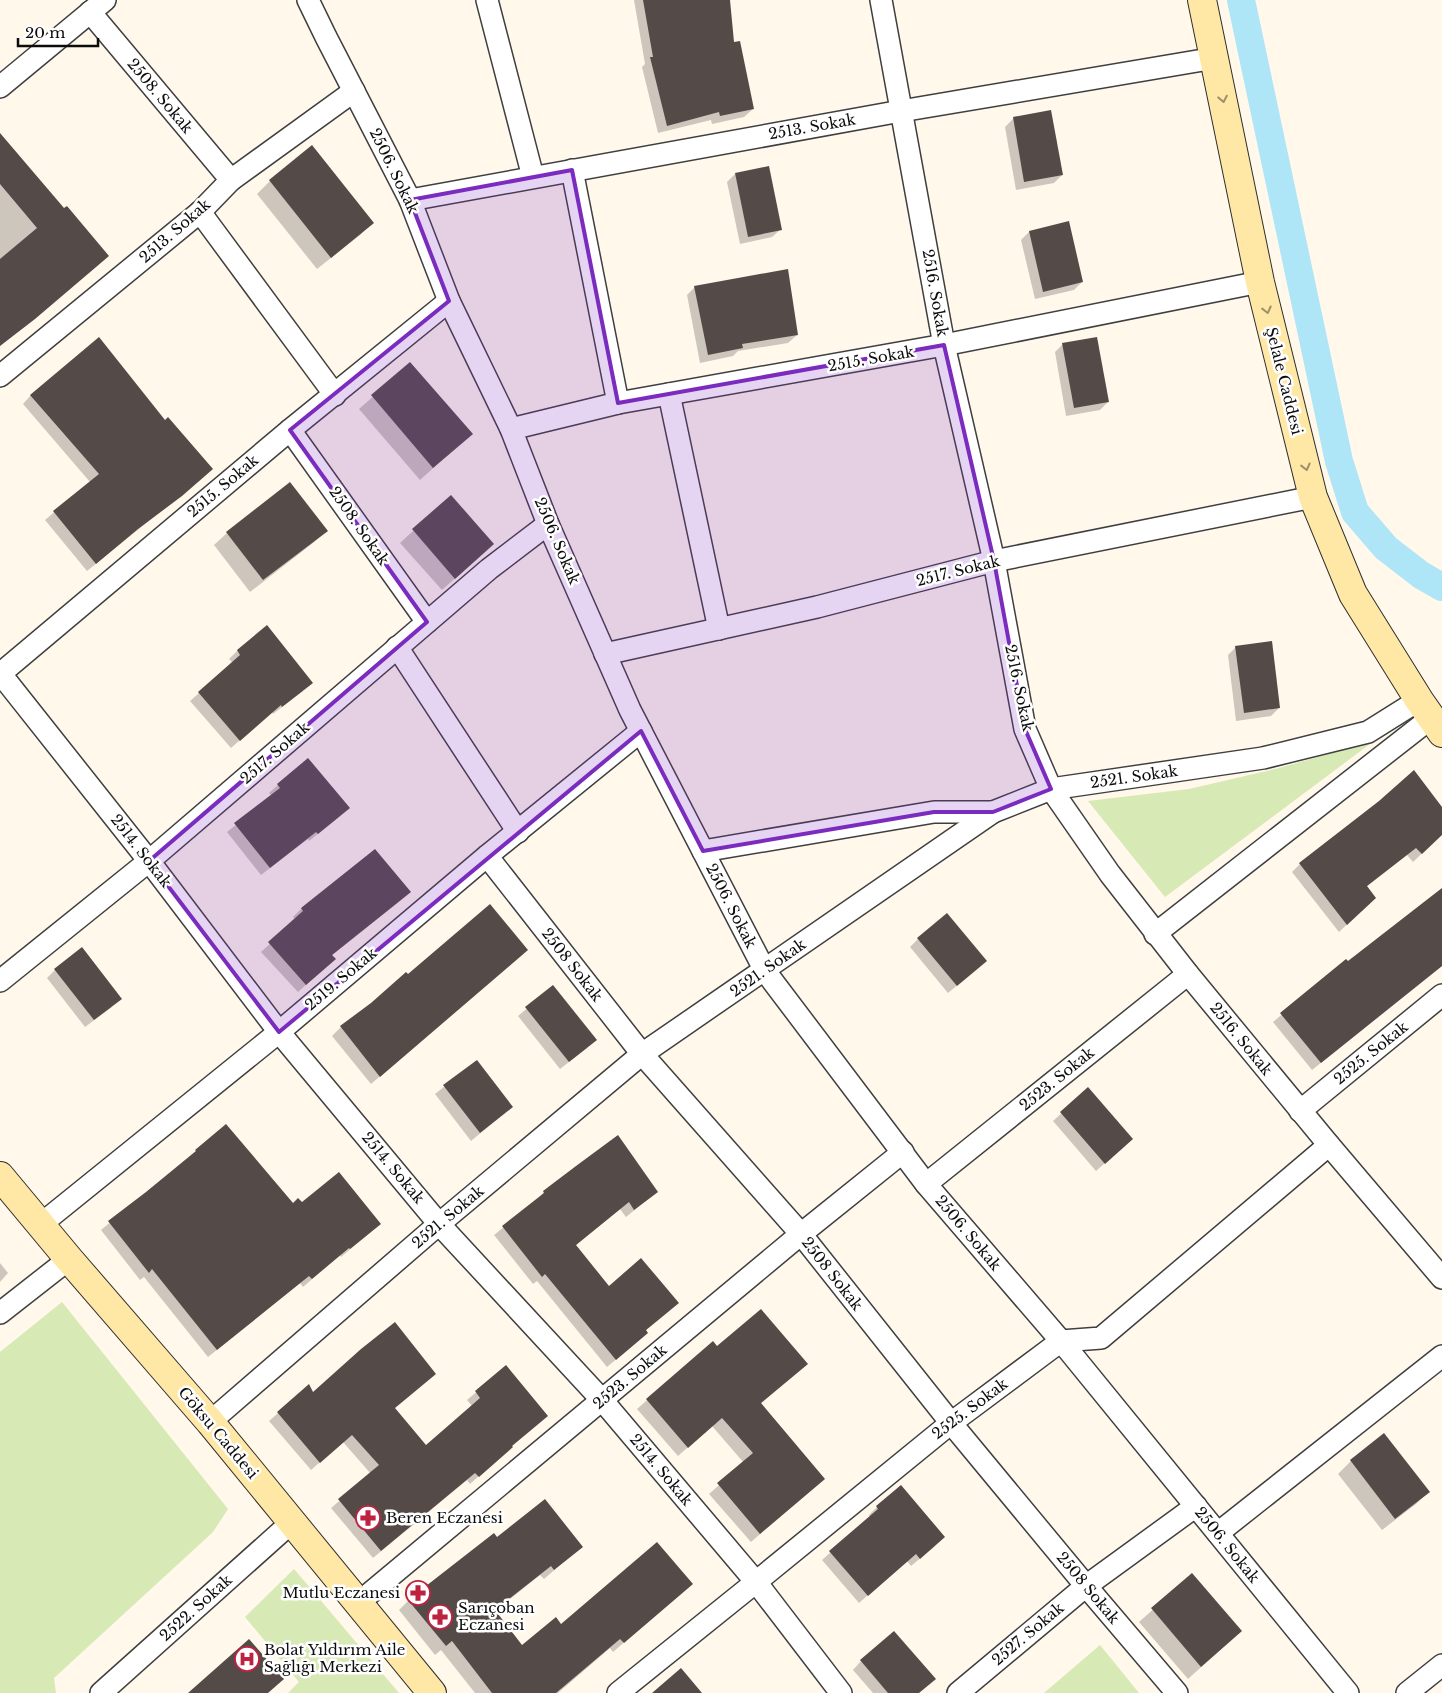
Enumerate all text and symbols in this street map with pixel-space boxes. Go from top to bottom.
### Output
scale bar [18,15,98,47]
text: 20 m [25,23,65,42]
street label: 2508. Sokak [123,54,198,138]
one-way arrow [1217,95,1228,104]
street label: 2513. Sokak [767,109,858,144]
street label: 2506. Sokak [366,125,424,217]
street label: 2513. Sokak [135,194,215,267]
street label: 2516. Sokak [918,248,953,339]
one-way arrow [1261,305,1272,314]
street label: Şelale Caddesi [1262,325,1307,437]
street label: 2515. Sokak [826,341,916,375]
street label: 2515. Sokak [183,450,263,521]
one-way arrow [1300,463,1311,472]
street label: 2508. Sokak [325,483,394,570]
street label: 2506. Sokak [531,494,585,588]
street label: 2517. Sokak [914,551,1002,590]
street label: 2516. Sokak [1001,643,1038,734]
street label: 2517. Sokak [236,717,314,788]
street label: 2521. Sokak [1089,761,1180,792]
street label: 2514. Sokak [107,810,176,892]
street label: 2506. Sokak [702,860,761,952]
street label: 2508 Sokak [538,924,607,1006]
street label: 2521. Sokak [726,934,810,1001]
street label: 2519. Sokak [301,942,381,1014]
street label: 2516. Sokak [1206,998,1277,1080]
street label: 2525. Sokak [1330,1016,1412,1088]
street label: 2523. Sokak [1015,1042,1099,1115]
street label: 2514. Sokak [358,1128,429,1208]
street label: 2521. Sokak [408,1180,488,1252]
street label: 2506. Sokak [931,1191,1006,1275]
street label: 2508 Sokak [798,1233,867,1315]
street label: 2523. Sokak [589,1340,671,1413]
street label: 2525. Sokak [928,1374,1012,1443]
street label: Göksu Caddesi [174,1383,262,1483]
street label: 2514. Sokak [626,1430,697,1510]
street label: 2506. Sokak [1191,1503,1264,1587]
pharmacy icon: Beren Eczanesi [355,1505,381,1531]
place label: Beren Eczanesi [386,1508,503,1527]
street label: 2508 Sokak [1053,1548,1124,1628]
street label: 2522. Sokak [156,1570,236,1645]
pharmacy icon: Mutlu Eczanesi [405,1580,431,1606]
place label: Mutlu Eczanesi [283,1583,400,1602]
place label: Sarıçoban Eczanesi [458,1598,535,1634]
street label: 2527. Sokak [988,1598,1068,1669]
pharmacy icon: Sarıçoban Eczanesi [427,1604,453,1630]
place label: Bolat Yıldırım Aile Sağlığı Merkezi [264,1640,405,1676]
hospital icon: Bolat Yıldırım Aile Sağlığı Merkezi [234,1646,260,1672]

